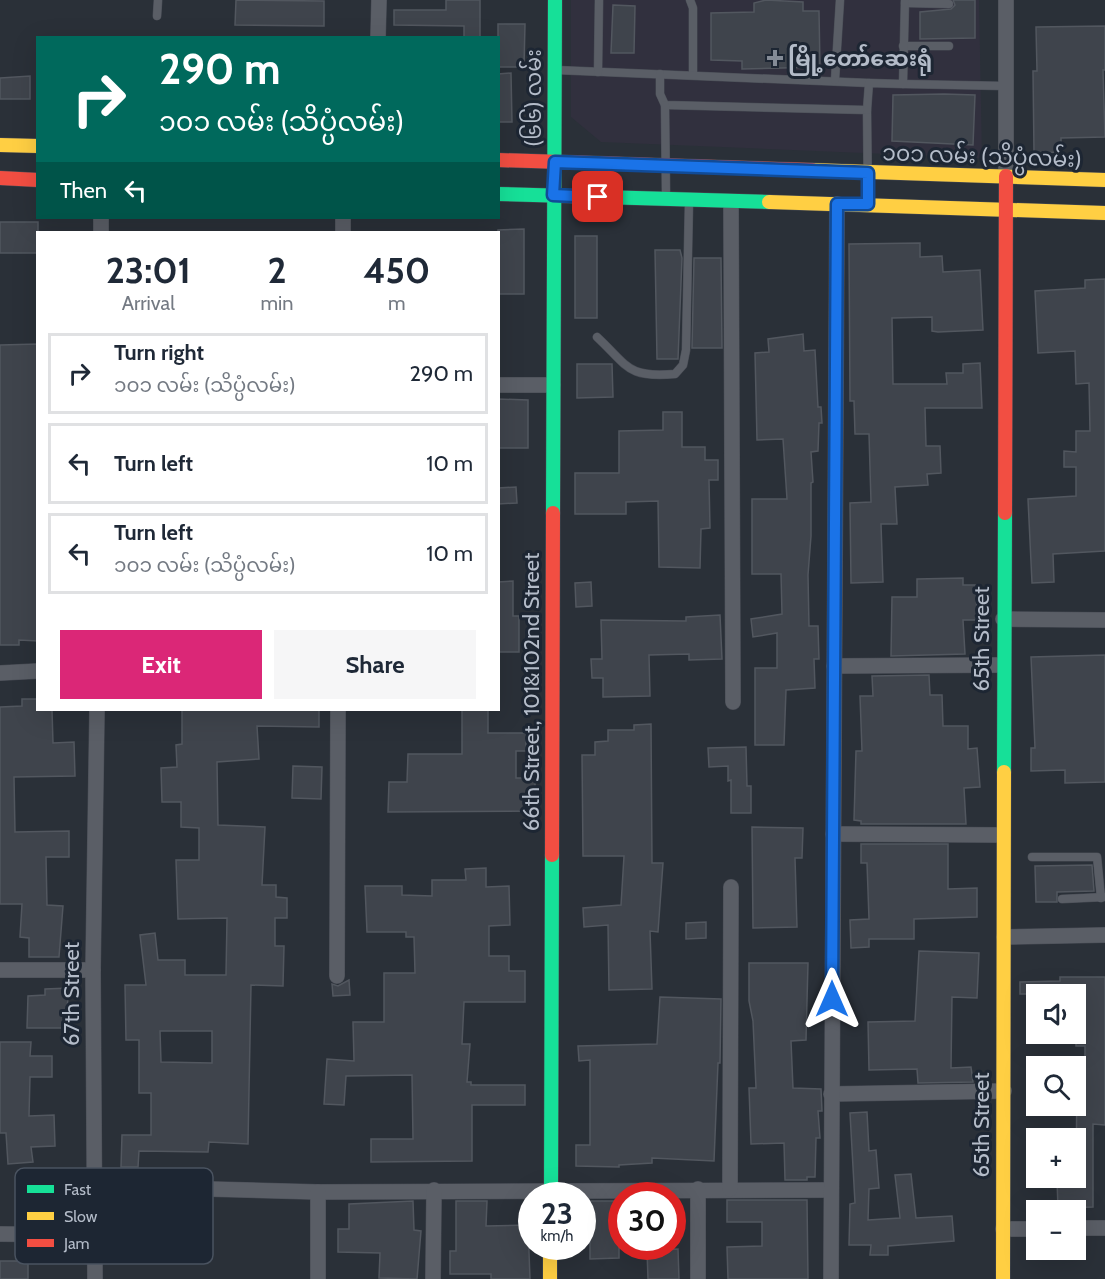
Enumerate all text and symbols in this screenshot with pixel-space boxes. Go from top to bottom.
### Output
text: 290 m [159,43,280,95]
place label: မြို့တော်ဆေးရုံ [788,43,932,76]
street label: (၆၆) လမ်း [518,49,547,147]
marker: မြို့တော်ဆေးရုံ [766,49,784,67]
icon: right [60,60,138,138]
text: ၁၀၁ လမ်း (သိပ္ပံလမ်း) [159,105,404,138]
street label: ၁၀၁ လမ်း (သိပ္ပံလမ်း) [882,137,1082,178]
pin [572,171,623,222]
icon: left [119,174,152,207]
text: Then [60,177,107,204]
icon: arrive [581,180,614,213]
text: 23:01 [106,248,191,292]
text: 2 [267,248,287,292]
text: 450 [363,248,430,292]
text: Arrival [122,291,175,315]
text: min [261,291,293,315]
text: m [388,291,406,315]
text: Turn right [114,339,204,366]
icon: right [63,357,96,390]
text: 290 m [409,360,473,387]
text: ၁၀၁ လမ်း (သိပ္ပံလမ်း) [114,373,295,397]
icon: left [63,447,96,480]
text: Turn left [114,450,193,477]
text: 10 m [426,450,473,477]
text: Turn left [114,519,193,546]
icon: left [63,537,96,570]
text: 10 m [426,540,473,567]
street label: 66th Street, 101&102nd Street [518,552,545,831]
text: ၁၀၁ လမ်း (သိပ္ပံလမ်း) [114,553,295,577]
street label: 65th Street [968,586,995,692]
button: Exit [60,630,262,699]
button: Share [274,630,476,699]
street label: 67th Street [58,941,85,1046]
position arrow [800,967,864,1031]
map controls [1026,984,1086,1260]
button: sound [1026,984,1086,1044]
button: search [1026,1056,1086,1116]
street label: 65th Street [968,1072,995,1178]
button: + [1026,1128,1086,1188]
legend [15,1168,213,1264]
text: Fast [64,1180,92,1199]
speed limit sign: 30 [608,1182,686,1260]
text: 23 [541,1195,573,1232]
button: − [1026,1200,1086,1260]
text: Slow [64,1207,98,1226]
text: km/h [541,1227,573,1245]
text: Jam [63,1234,90,1253]

